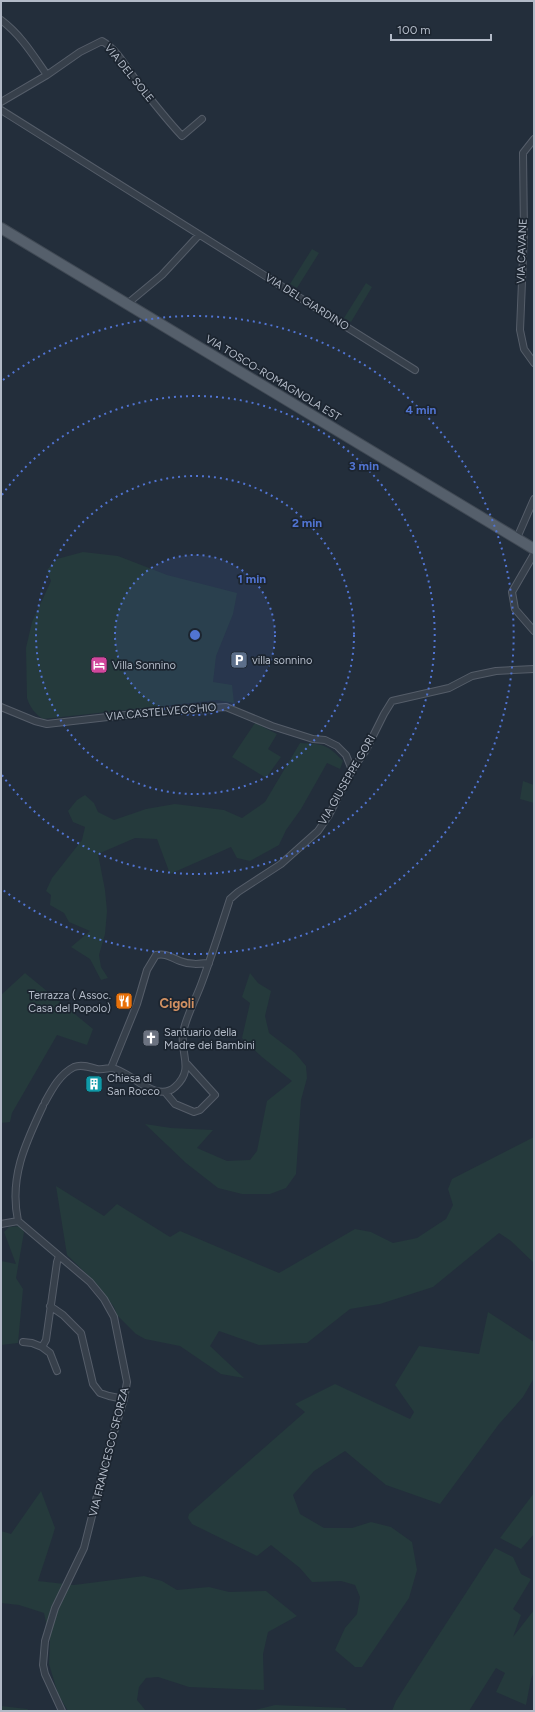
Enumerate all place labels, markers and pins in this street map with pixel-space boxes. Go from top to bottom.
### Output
centre of rings [188,628,202,642]
parking icon: villa sonnino [229,650,249,670]
place label: villa sonnino [252,654,312,667]
hotel icon: Villa Sonnino [89,655,109,675]
place label: Villa Sonnino [112,659,176,672]
place label: Terrazza ( Assoc. Casa del Popolo) [28,989,111,1015]
restaurant icon: Terrazza ( Assoc. Casa del Popolo) [114,991,134,1011]
place label: Santuario della Madre dei Bambini [164,1026,255,1052]
church icon: Santuario della Madre dei Bambini [141,1028,161,1048]
place label: Chiesa di San Rocco [107,1072,160,1098]
building icon: Chiesa di San Rocco [84,1074,104,1094]

